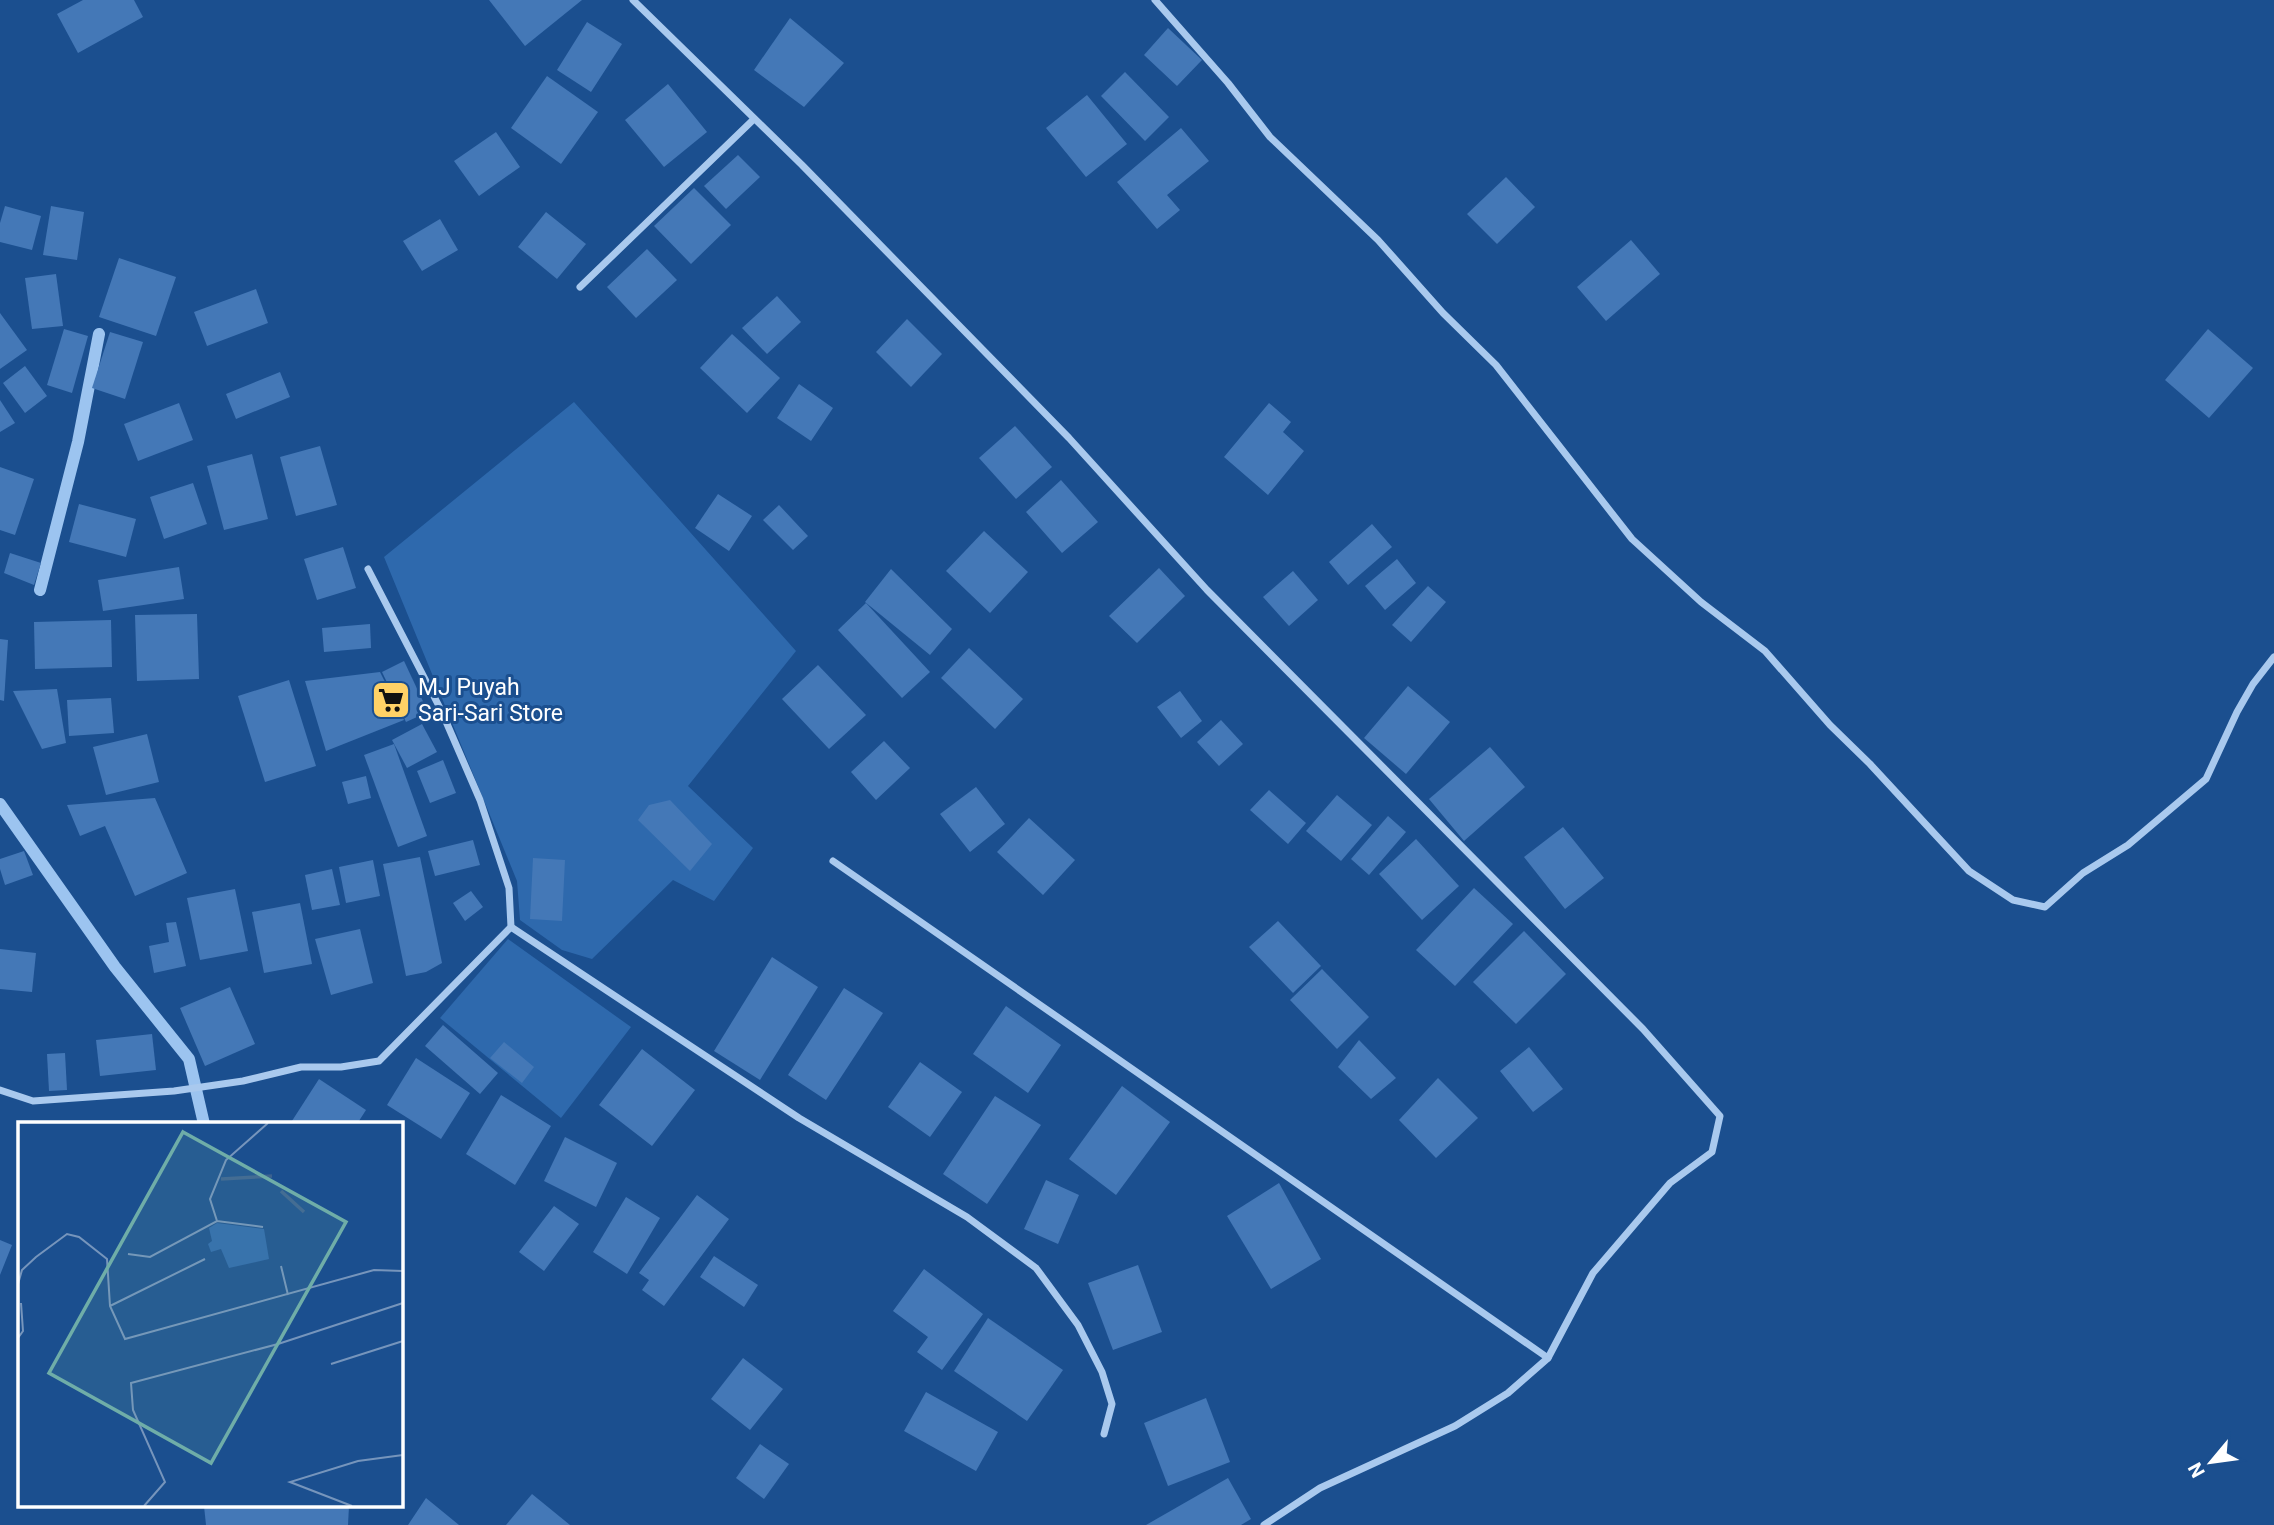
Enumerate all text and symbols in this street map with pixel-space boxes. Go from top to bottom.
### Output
place label: MJ Puyah Sari-Sari Store [418,674,563,727]
supermarket icon: MJ Puyah Sari-Sari Store [370,679,412,721]
inset map [18,1122,402,1508]
north arrow [2176,1427,2246,1497]
text: N [2183,1459,2210,1481]

